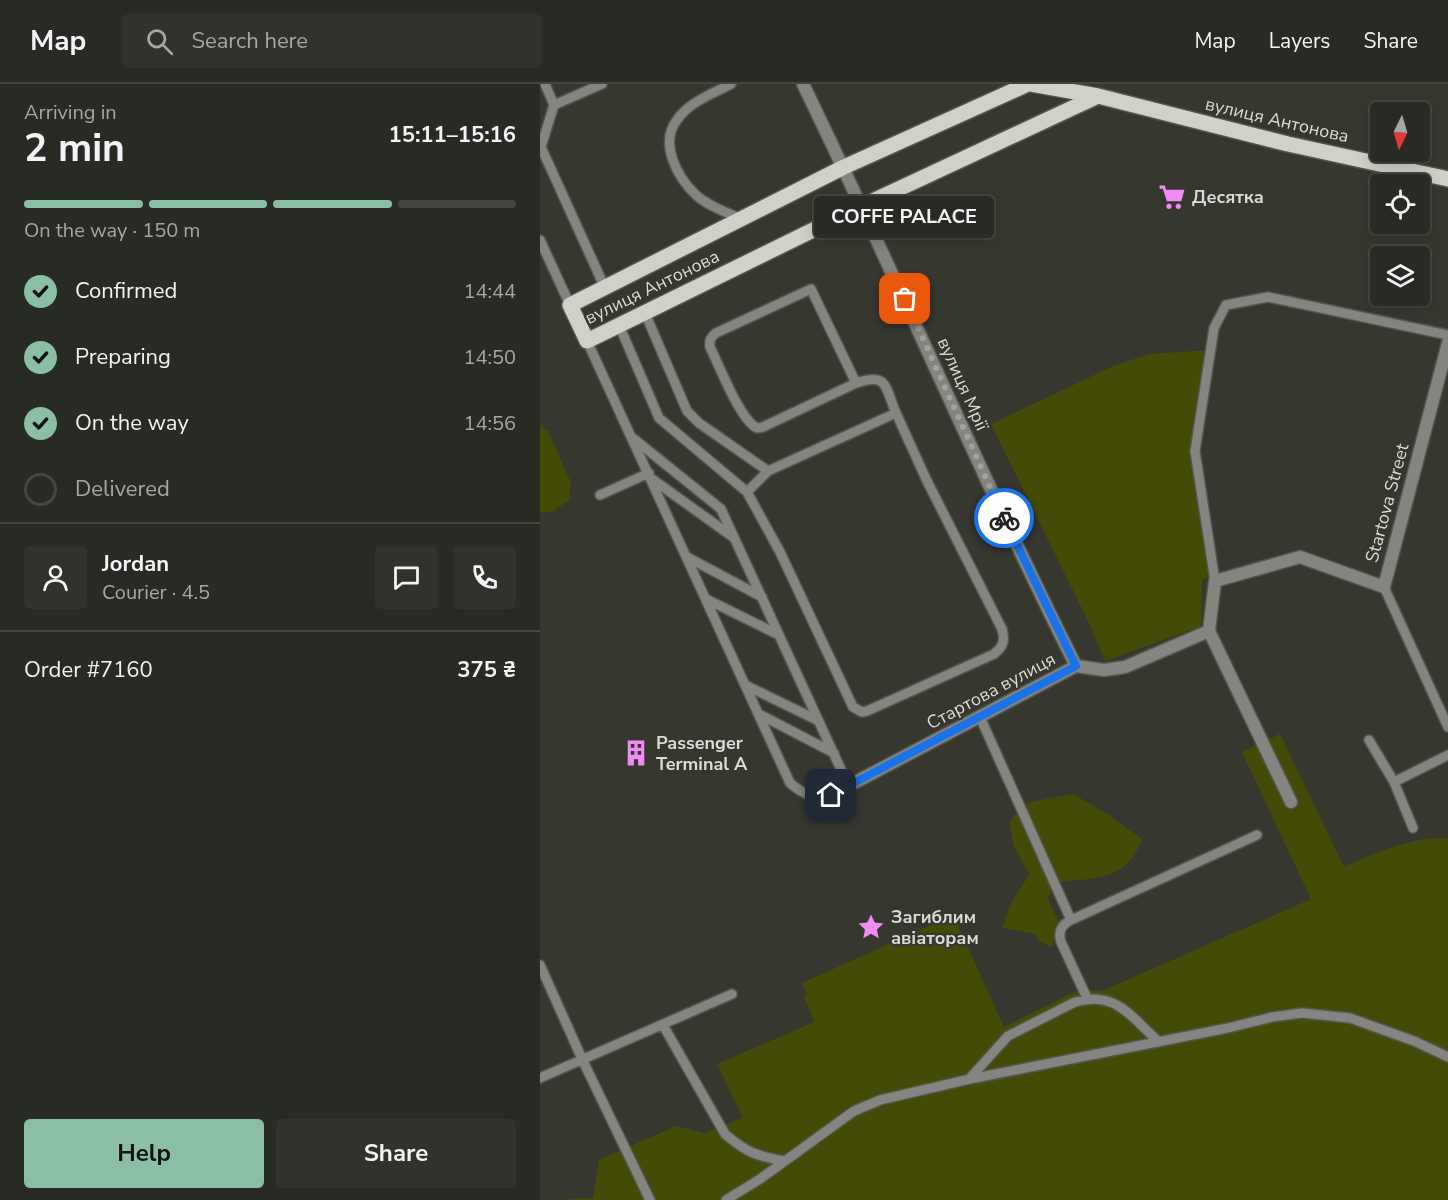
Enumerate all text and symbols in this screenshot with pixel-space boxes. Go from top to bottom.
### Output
search box [122,14,542,68]
text: Map [30,22,86,60]
icon: search [143,25,176,58]
text: Search here [191,26,308,56]
text: Map [1194,27,1236,55]
text: Layers [1269,27,1330,55]
text: Share [1363,27,1418,55]
street label: вулиця Антонова [1203,92,1351,148]
text: Arriving in [24,99,117,126]
north arrow [1370,102,1430,162]
map controls [1370,102,1430,306]
text: 15:11–15:16 [388,120,516,150]
text: 2 min [24,122,125,175]
button: locate [1370,174,1430,234]
supermarket icon: Десятка [1157,182,1187,212]
place label: Десятка [1192,185,1264,209]
callout: COFFE PALACE [815,197,995,239]
text: COFFE PALACE [831,203,977,230]
text: On the way · 150 m [24,217,200,244]
street label: вулиця Антонова [581,244,723,330]
button: layers [1370,246,1430,306]
pin [879,273,930,324]
icon: check [24,275,57,308]
text: Confirmed [75,276,177,306]
text: 14:44 [463,278,516,305]
icon: bag [888,282,921,315]
street label: вулиця Мрії [932,334,994,435]
icon: check [24,341,57,374]
text: Preparing [75,342,171,372]
text: 14:50 [463,344,516,371]
icon: check [24,407,57,440]
text: On the way [75,408,189,438]
text: 14:56 [463,410,516,437]
street label: Startova Street [1360,440,1415,565]
text: Delivered [75,474,170,504]
courier [974,488,1034,548]
icon: bike [988,502,1021,535]
button: person [24,546,87,609]
button: chat [375,546,438,609]
button: phone [453,546,516,609]
text: Jordan [102,549,169,579]
text: Courier · 4.5 [102,579,210,606]
street label: Стартова вулиця [922,647,1060,735]
text: Order #7160 [24,655,153,685]
text: 375 ₴ [457,655,516,685]
place label: Passenger Terminal A [656,731,748,776]
building icon: Passenger Terminal A [621,738,651,768]
pin [805,769,856,820]
icon: home [814,778,847,811]
place label: Загиблим авіаторам [891,905,979,950]
place icon: Загиблим авіаторам [856,912,886,942]
button: Help [24,1119,264,1188]
button: Share [276,1119,516,1188]

